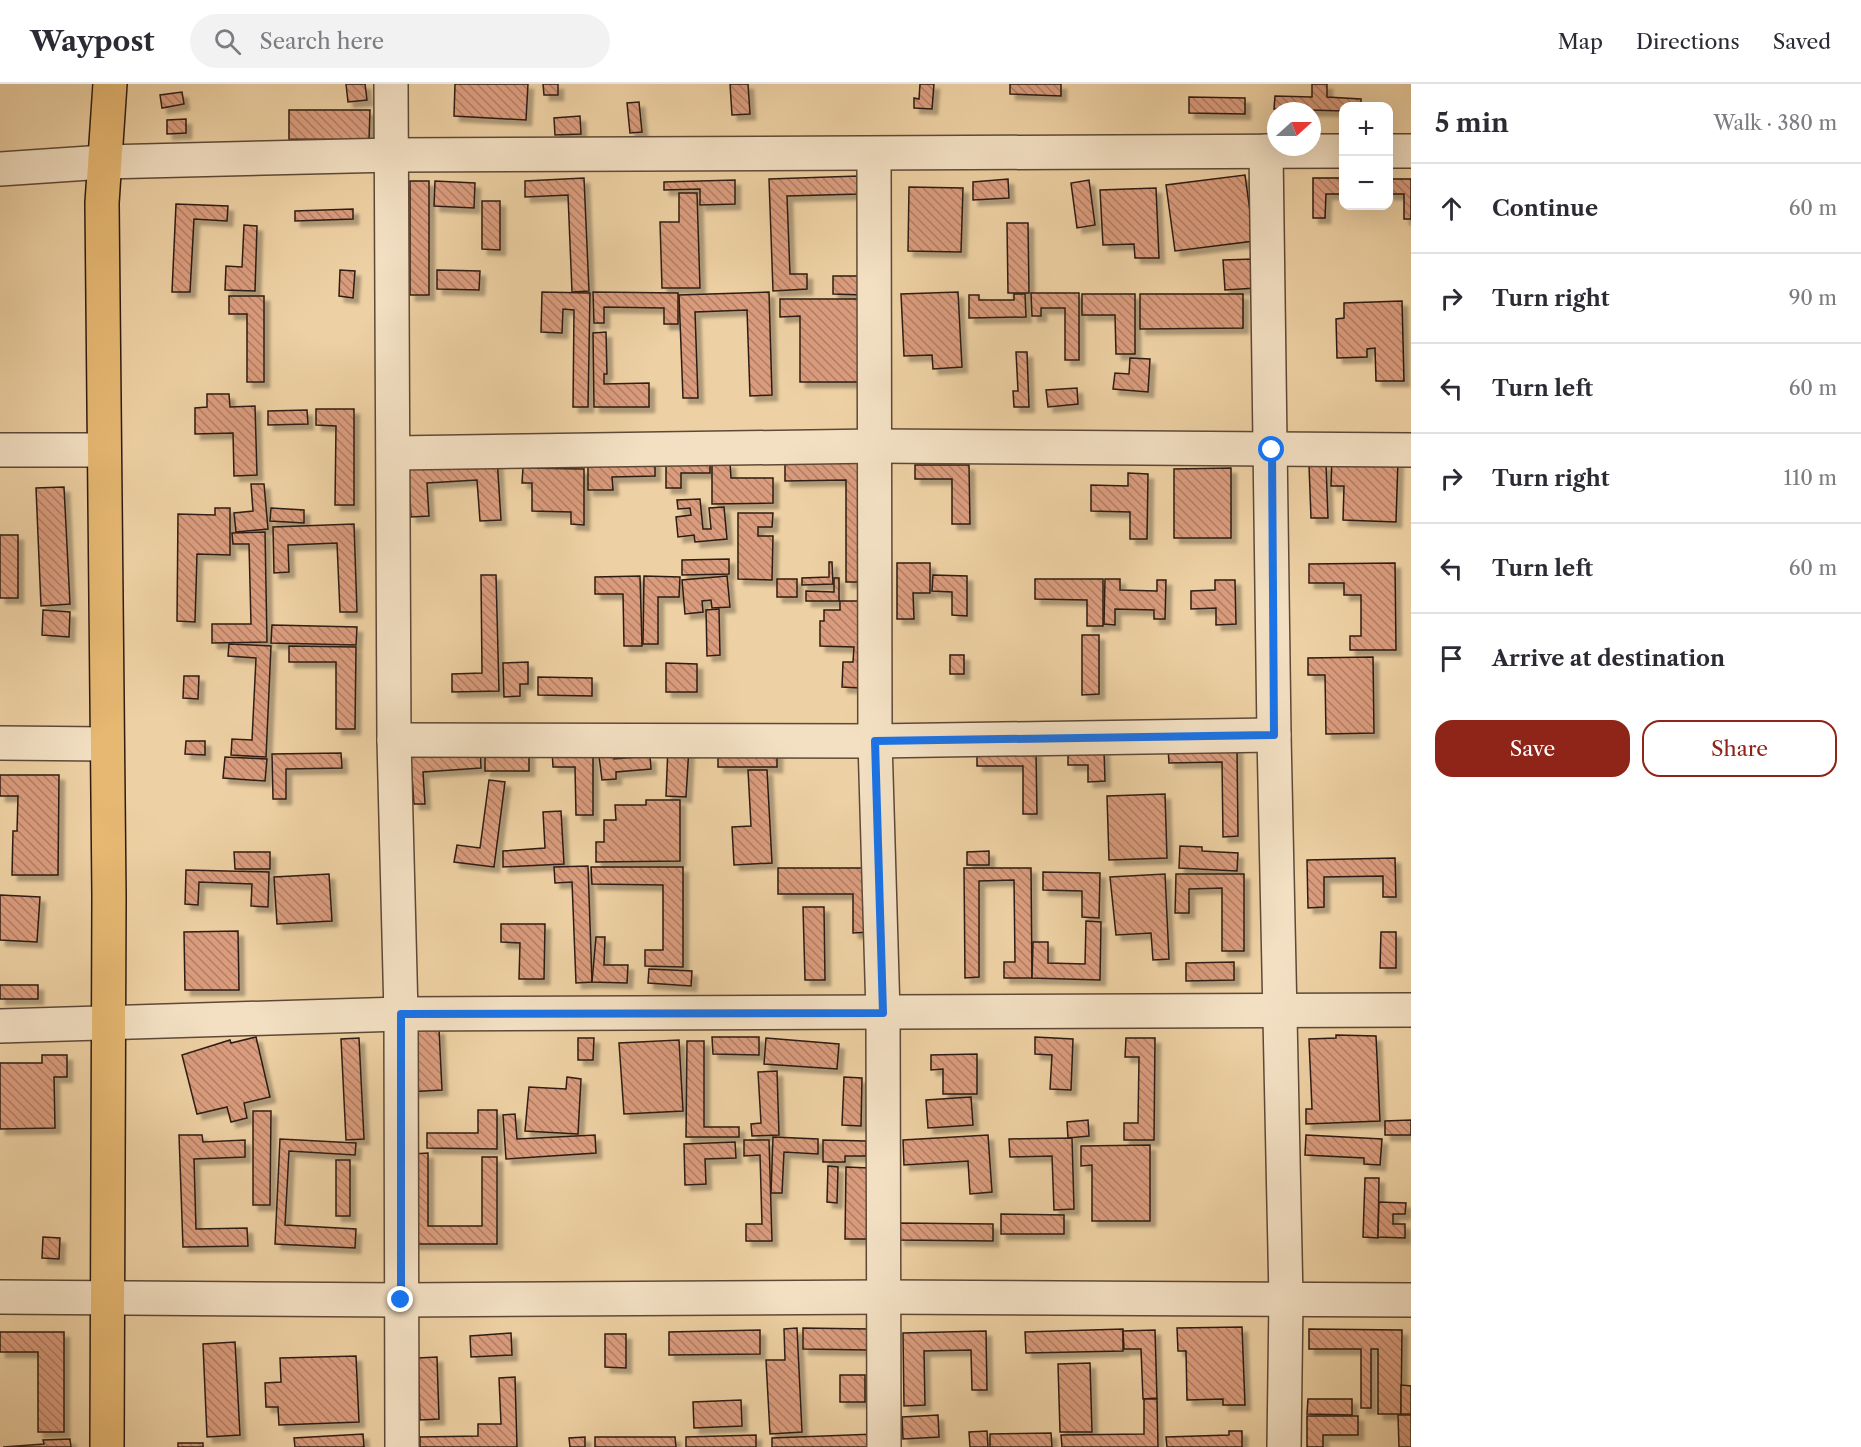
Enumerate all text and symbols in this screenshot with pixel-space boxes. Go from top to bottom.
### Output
search box [190,14,610,68]
text: Waypost [30,24,154,58]
icon: search [211,25,244,58]
text: Search here [259,28,384,55]
text: Map [1558,29,1603,54]
text: Directions [1636,29,1740,54]
text: Saved [1773,29,1831,54]
north arrow [1267,102,1321,156]
map controls [1339,102,1393,210]
button: + [1339,102,1393,156]
text: 5 min [1435,107,1509,139]
text: Walk · 380 m [1713,111,1837,135]
button: − [1339,156,1393,210]
icon: ahead [1435,192,1468,225]
text: Continue [1492,195,1598,222]
text: 60 m [1789,196,1837,220]
icon: right [1435,282,1468,315]
text: Turn right [1492,285,1610,312]
text: 90 m [1789,286,1837,310]
icon: left [1435,372,1468,405]
text: Turn left [1492,375,1593,402]
text: 60 m [1789,376,1837,400]
route start [1258,436,1284,462]
icon: right [1435,462,1468,495]
text: Turn right [1492,465,1610,492]
text: 110 m [1784,466,1837,490]
icon: left [1435,552,1468,585]
text: Turn left [1492,555,1593,582]
text: 60 m [1789,556,1837,580]
icon: arrive [1435,642,1468,675]
text: Arrive at destination [1492,645,1725,672]
button: Save [1435,720,1630,777]
button: Share [1642,720,1837,777]
route end [387,1286,413,1312]

